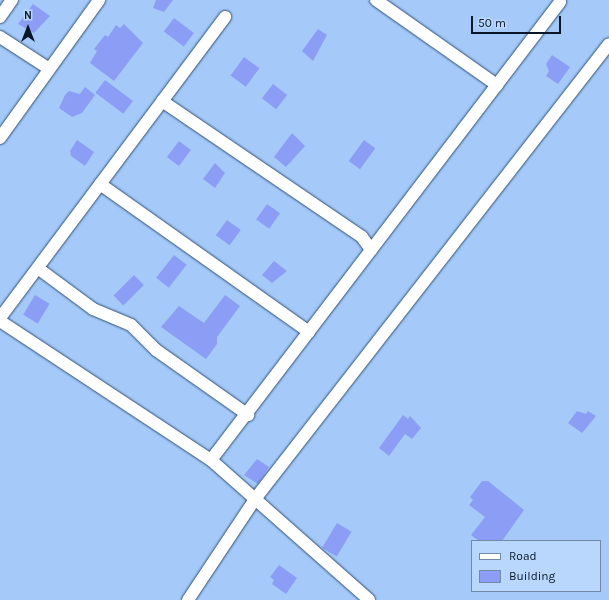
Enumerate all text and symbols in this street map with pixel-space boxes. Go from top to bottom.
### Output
north arrow [8,8,48,48]
scale bar [473,8,563,34]
text: N [24,9,32,22]
text: 50 m [478,16,506,30]
legend [471,540,601,592]
text: Road [509,549,537,563]
text: Building [509,569,555,583]

